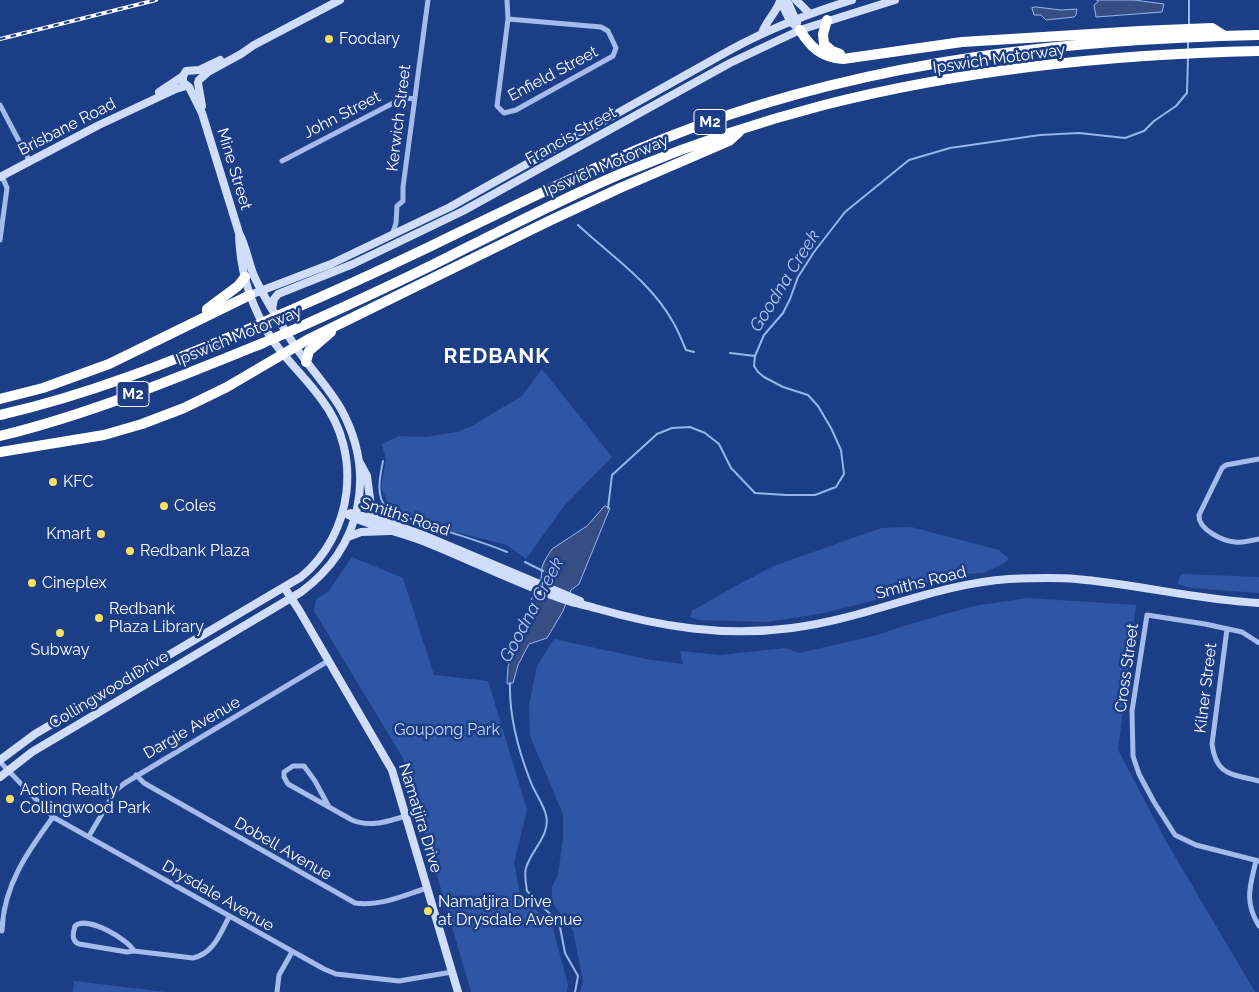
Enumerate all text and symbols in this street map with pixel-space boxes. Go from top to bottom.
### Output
place label: Foodary [339,29,400,49]
marker: Foodary [323,33,335,45]
street label: Ipswich Motorway [931,40,1067,78]
street label: Enfield Street [505,42,601,106]
street label: Kerwich Street [383,63,415,173]
street label: John Street [300,87,384,143]
street label: Brisbane Road [15,94,119,160]
street label: Francis Street [522,103,620,169]
road number: M2 [694,110,726,134]
street label: Mine Street [212,126,256,212]
street label: Ipswich Motorway [541,131,671,201]
water label: Goodna Creek [745,226,825,336]
street label: Ipswich Motorway [173,302,305,370]
district label: REDBANK [443,344,551,370]
road number: M2 [117,382,149,406]
place label: KFC [63,472,93,492]
marker: KFC [47,476,59,488]
street label: Smiths Road [358,494,452,540]
place label: Coles [174,496,216,516]
marker: Coles [158,500,170,512]
place label: Kmart [46,524,91,544]
marker: Kmart [95,528,107,540]
place label: Redbank Plaza [140,541,250,561]
marker: Redbank Plaza [124,545,136,557]
water label: Goodna Creek [495,554,569,666]
street label: Smiths Road [874,562,968,604]
place label: Cineplex [42,573,107,593]
marker: Cineplex [26,577,38,589]
place label: Redbank Plaza Library [109,599,204,637]
marker: Redbank Plaza Library [93,612,105,624]
street label: Cross Street [1111,622,1143,714]
marker: Subway [54,627,66,639]
place label: Subway [31,640,89,660]
street label: Kilner Street [1191,642,1221,734]
street label: Collingwood Drive [46,647,172,733]
street label: Dargie Avenue [140,693,244,763]
park label: Goupong Park [394,720,500,740]
street label: Namatjira Drive [394,761,446,875]
place label: Action Realty Collingwood Park [20,780,150,818]
marker: Action Realty Collingwood Park [4,793,16,805]
street label: Dobell Avenue [231,813,335,885]
street label: Drysdale Avenue [159,856,277,936]
place label: Namatjira Drive at Drysdale Avenue [438,892,582,930]
marker: Namatjira Drive at Drysdale Avenue [422,905,434,917]

